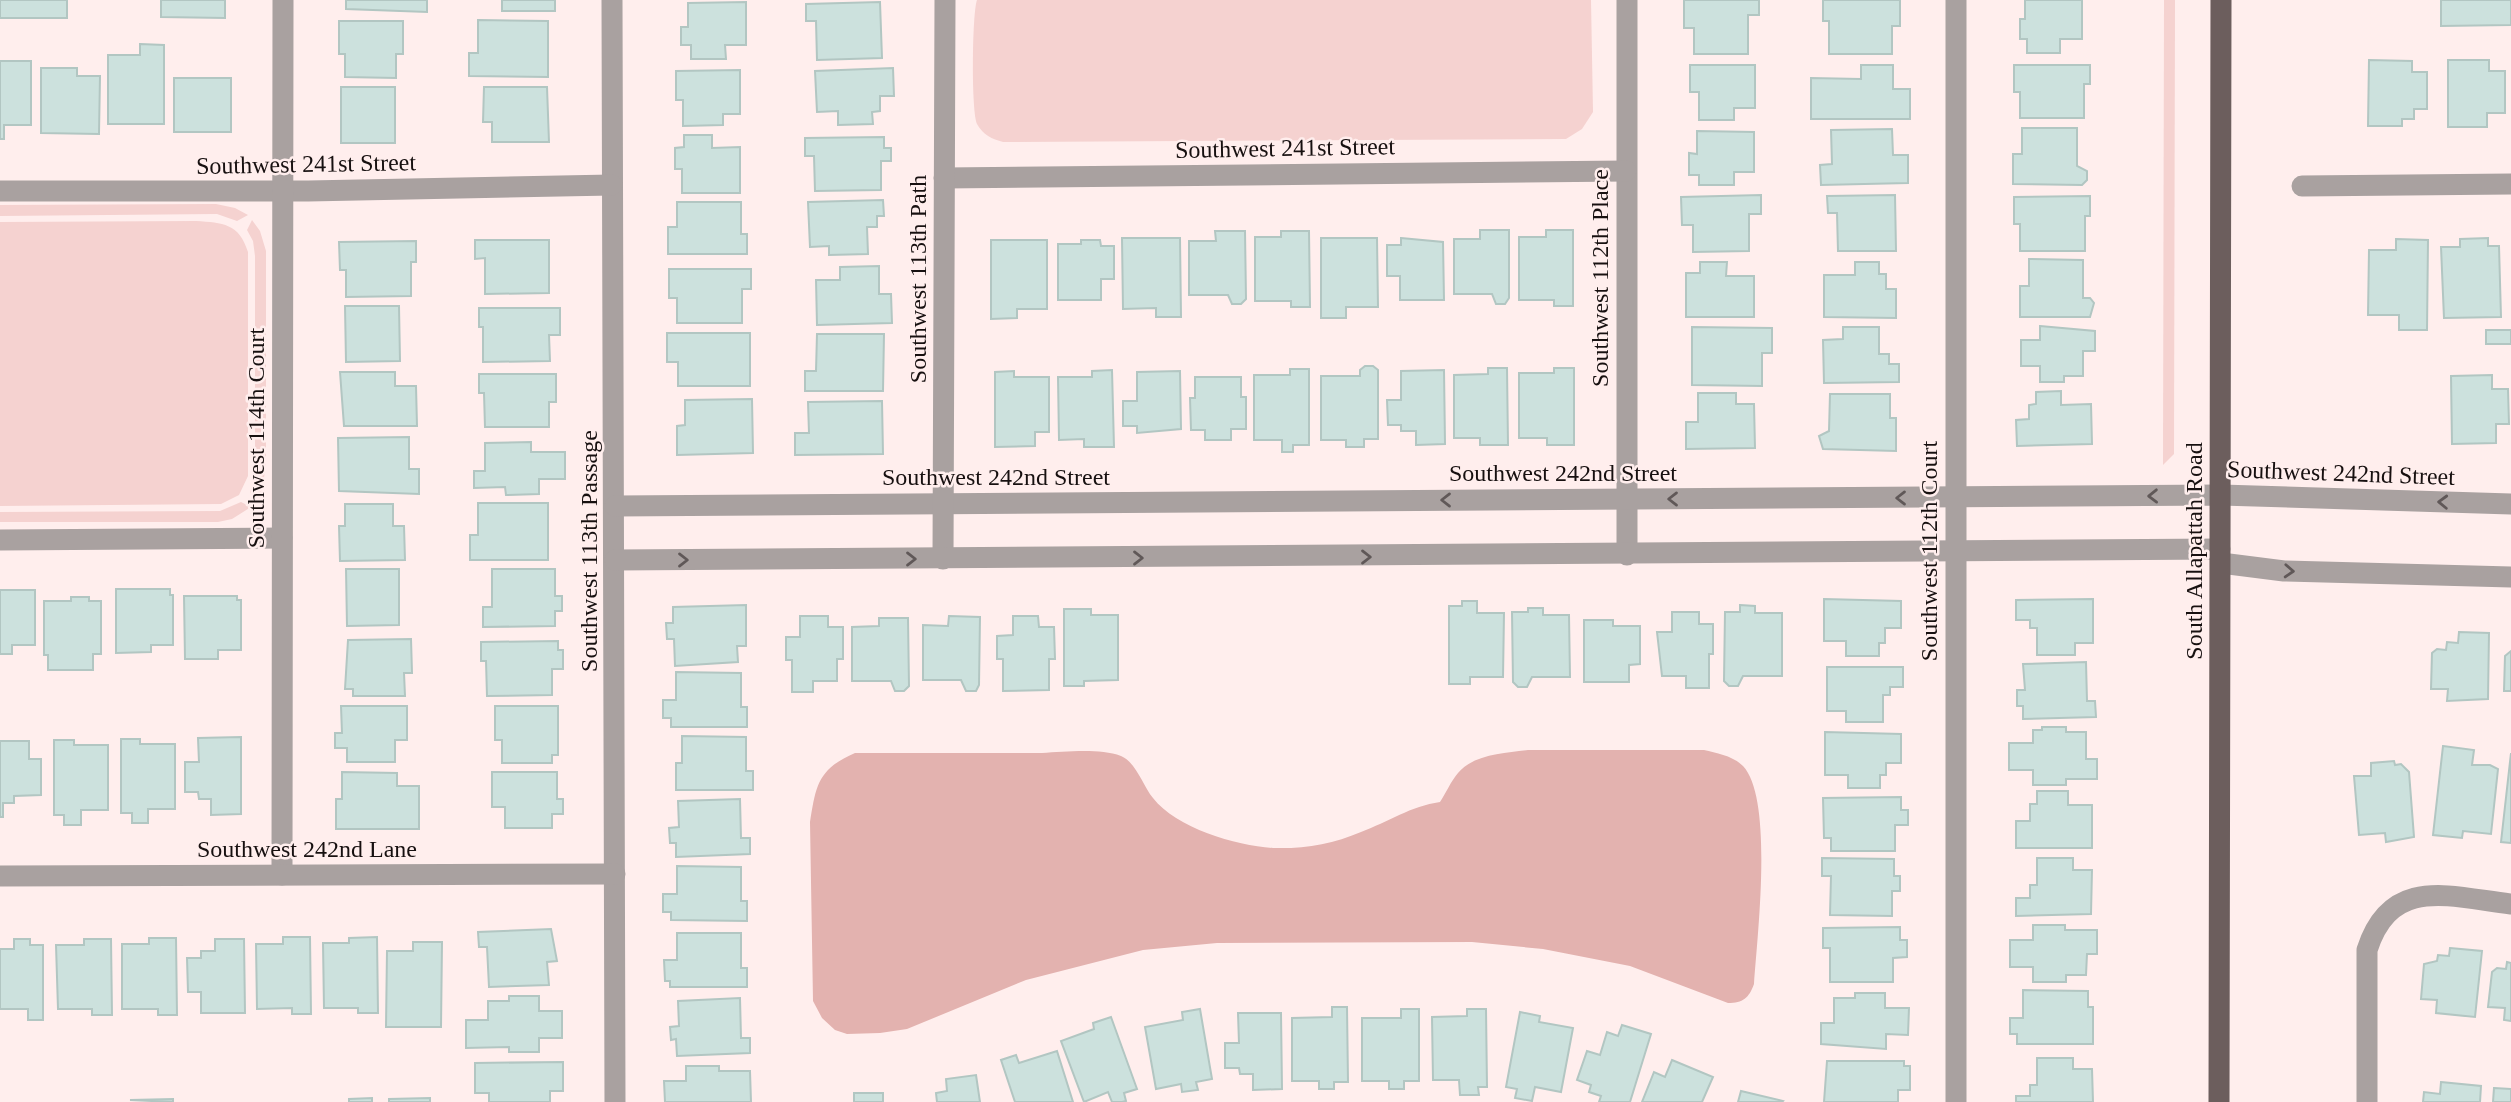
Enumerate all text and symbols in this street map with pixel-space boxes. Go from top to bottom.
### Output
street label: Southwest 241st Street [1175,133,1396,163]
street label: Southwest 241st Street [196,149,417,179]
street label: Southwest 112th Place [1587,169,1613,387]
street label: Southwest 113th Path [905,175,931,383]
street label: Southwest 114th Court [243,327,269,548]
street label: Southwest 113th Passage [576,430,602,672]
street label: Southwest 112th Court [1916,440,1942,661]
street label: South Allapattah Road [2181,442,2207,660]
street label: Southwest 242nd Street [2227,456,2456,490]
street label: Southwest 242nd Street [1449,460,1677,486]
street label: Southwest 242nd Street [882,464,1110,490]
one-way arrow [2147,488,2158,503]
one-way arrow [1895,490,1905,506]
one-way arrow [1667,491,1678,507]
one-way arrow [1440,492,1450,508]
one-way arrow [2437,494,2448,510]
one-way arrow [1361,549,1372,565]
one-way arrow [1134,550,1144,566]
one-way arrow [906,551,917,567]
one-way arrow [679,552,689,568]
one-way arrow [2283,563,2294,578]
street label: Southwest 242nd Lane [197,836,417,862]

